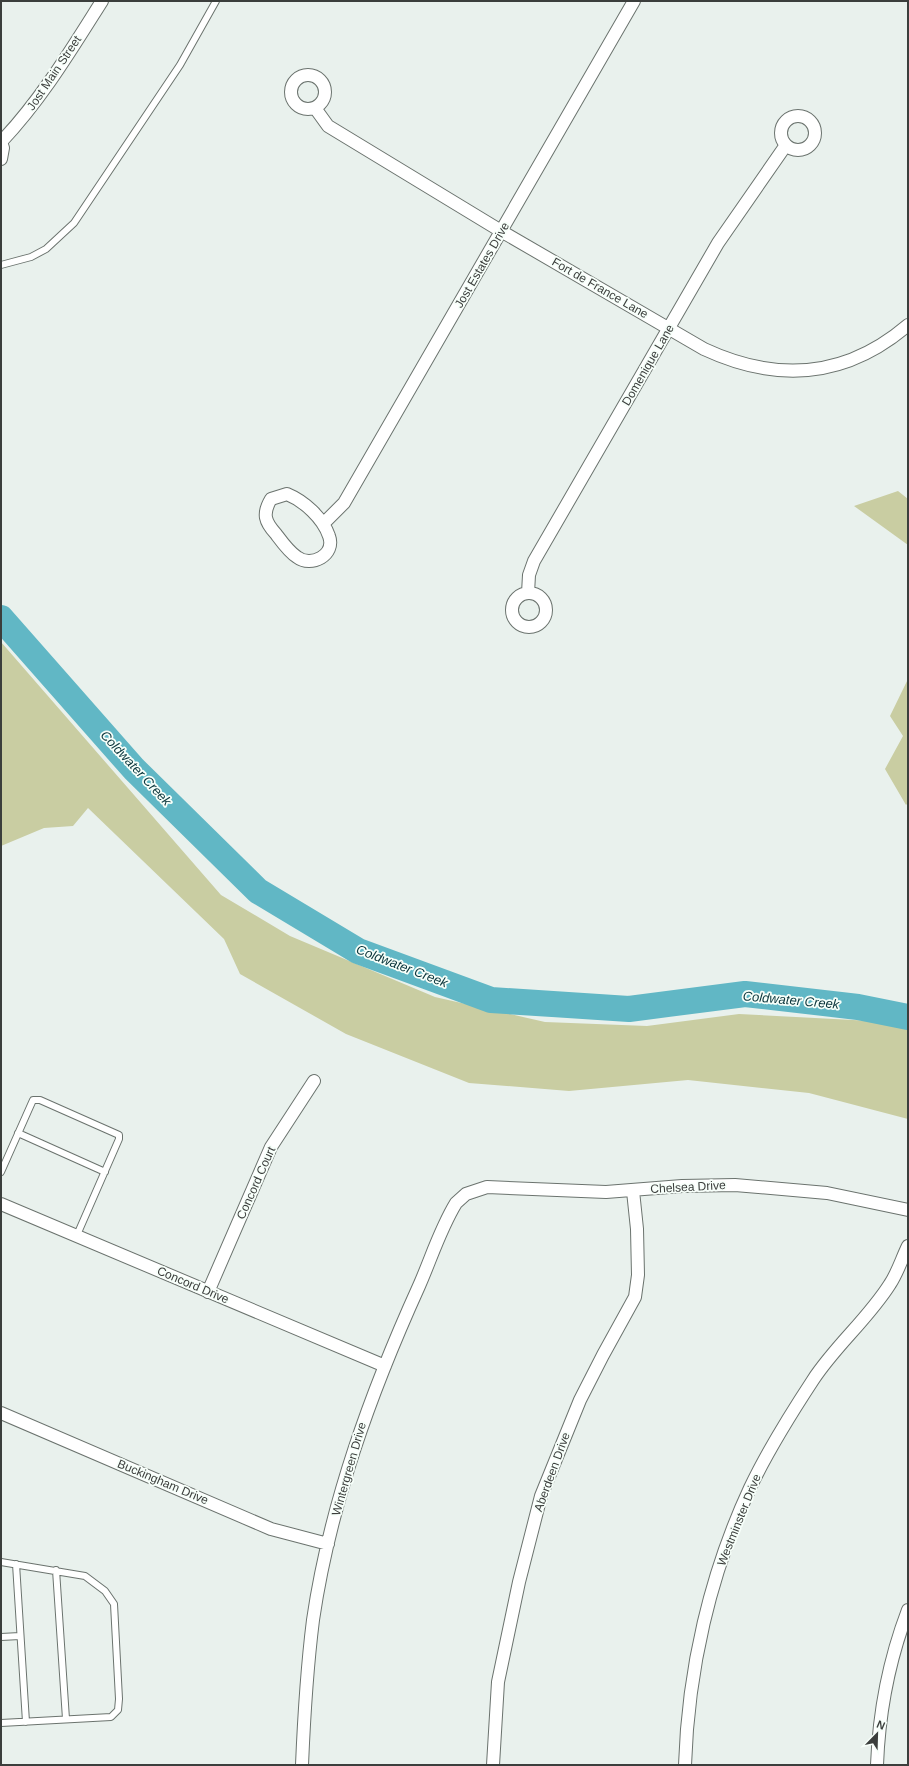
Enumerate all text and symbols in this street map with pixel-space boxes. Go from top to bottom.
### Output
street label: Jost Main Street [24,33,84,113]
street label: Jost Estates Drive [452,219,512,310]
street label: Fort de France Lane [549,255,651,321]
street label: Domenique Lane [619,322,677,408]
water label: Coldwater Creek [97,727,176,810]
water label: Coldwater Creek [354,942,451,991]
water label: Coldwater Creek [742,988,841,1012]
street label: Concord Court [234,1144,279,1221]
street label: Chelsea Drive [650,1178,726,1196]
street label: Concord Drive [155,1264,231,1307]
street label: Wintergreen Drive [329,1420,369,1517]
street label: Aberdeen Drive [531,1430,573,1514]
street label: Buckingham Drive [115,1457,211,1508]
street label: Westminster Drive [714,1472,764,1568]
north arrow [857,1714,897,1754]
text: N [875,1718,887,1732]

